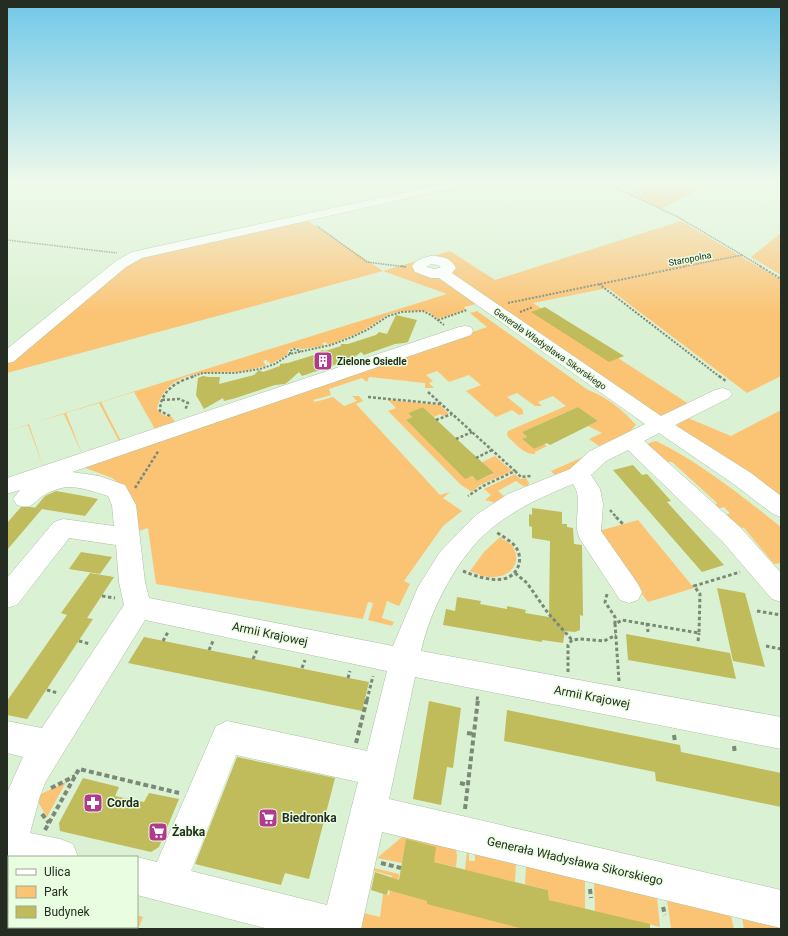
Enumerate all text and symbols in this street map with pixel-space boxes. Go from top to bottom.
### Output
street label: Staropolna [668,250,712,268]
street label: Generała Władysława Sikorskiego [492,306,608,392]
building icon: Zielone Osiedle [312,350,334,372]
place label: Zielone Osiedle [337,356,407,367]
street label: Armii Krajowej [231,619,309,649]
street label: Armii Krajowej [553,683,631,711]
pharmacy icon: Corda [82,792,104,814]
place label: Corda [107,796,140,810]
supermarket icon: Biedronka [257,807,279,829]
place label: Biedronka [282,811,337,825]
supermarket icon: Żabka [147,821,169,843]
place label: Żabka [172,824,206,839]
street label: Generała Władysława Sikorskiego [486,834,664,888]
legend [8,856,138,928]
text: Ulica [44,865,70,879]
text: Park [44,885,69,899]
text: Budynek [44,905,91,919]

